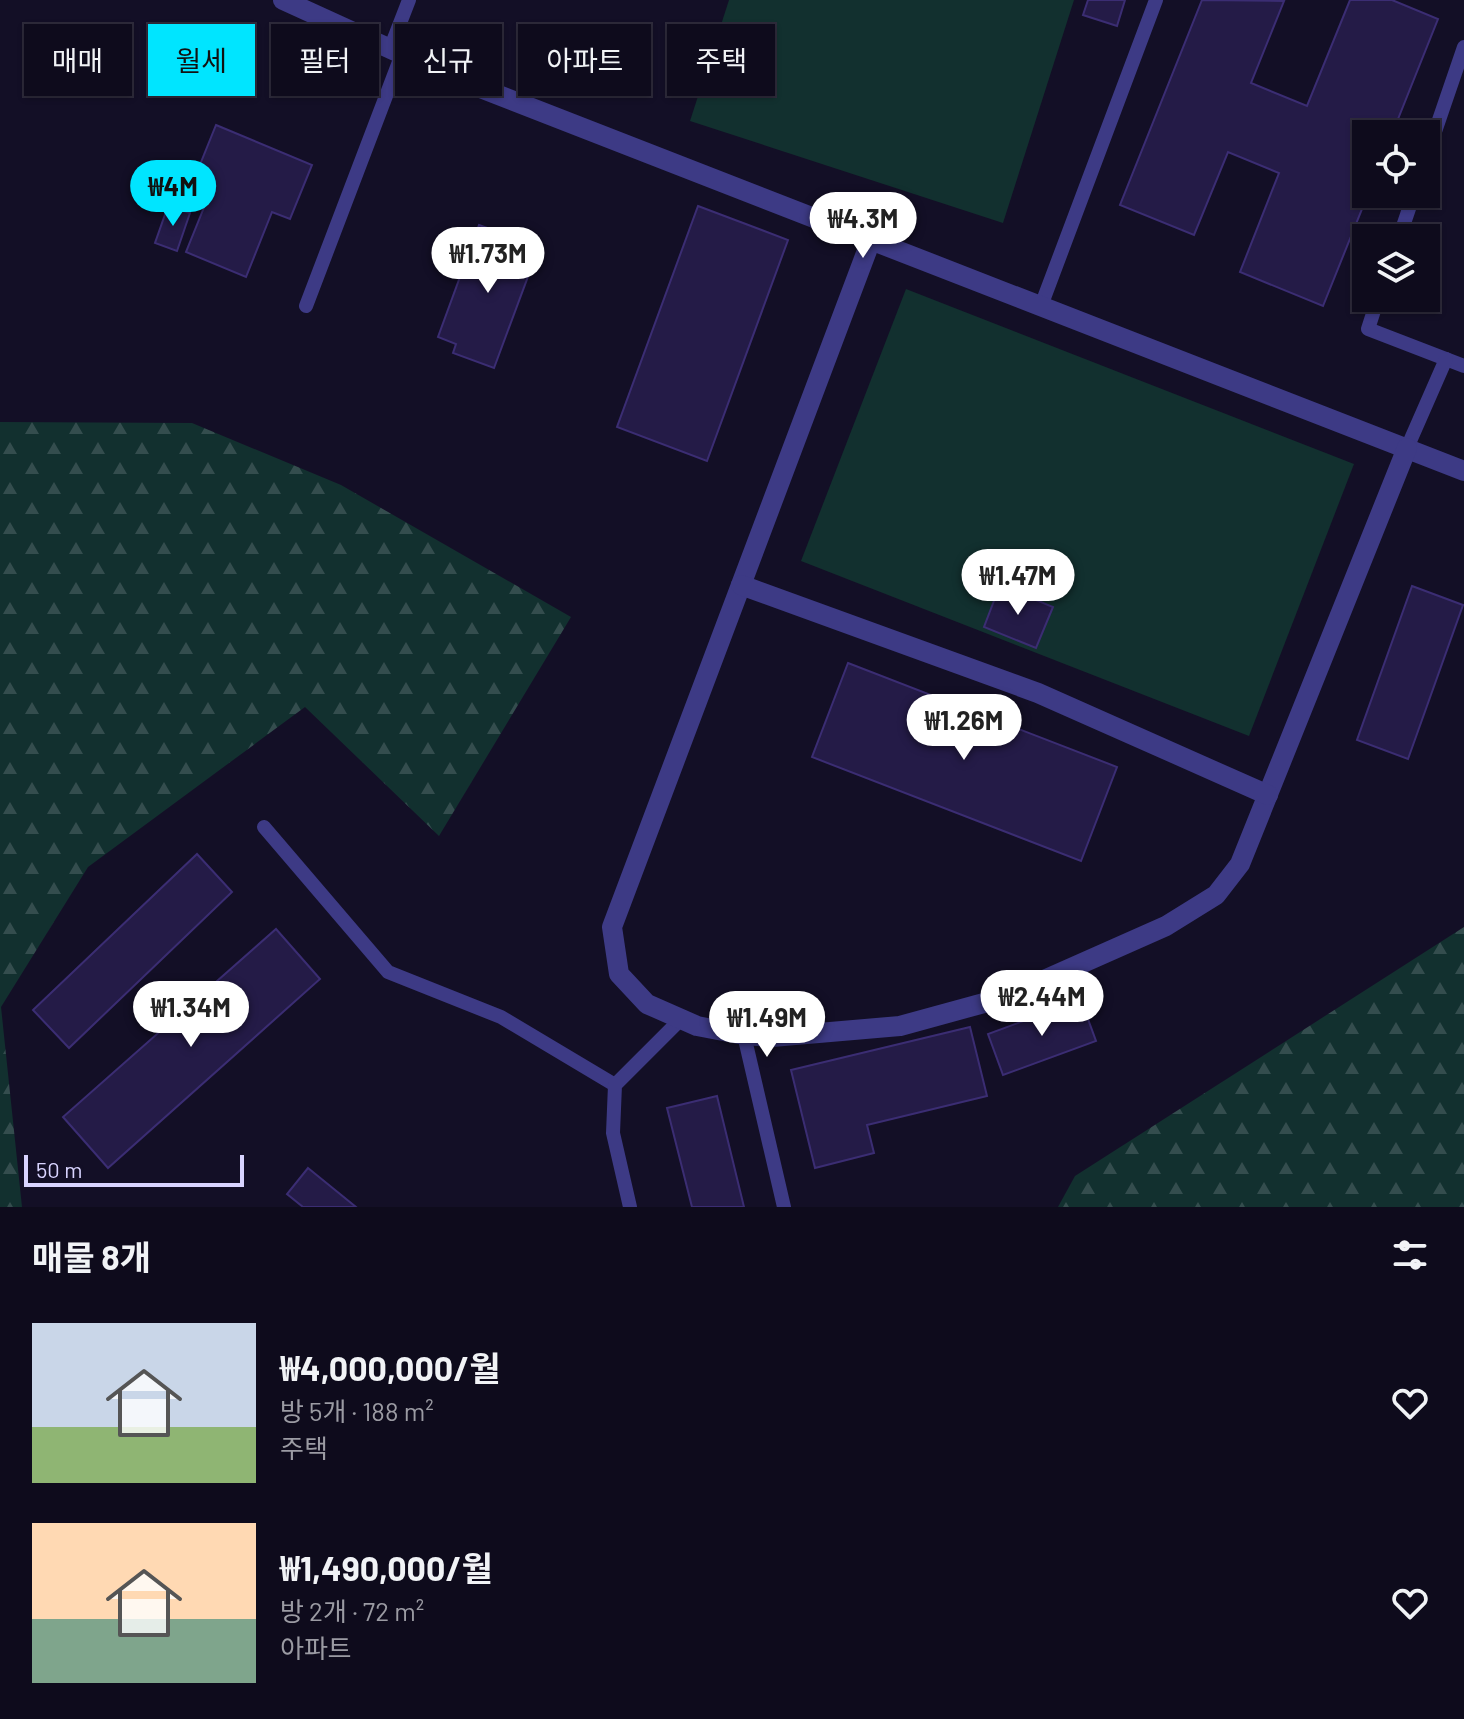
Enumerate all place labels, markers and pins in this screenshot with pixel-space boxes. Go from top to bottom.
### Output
pin: ₩4M [134,160,212,228]
pin: ₩4.3M [807,192,919,260]
pin: ₩1.73M [423,227,553,295]
pin: ₩1.47M [953,549,1083,617]
pin: ₩1.26M [899,694,1029,762]
pin: ₩2.44M [977,970,1107,1038]
pin: ₩1.34M [126,981,256,1049]
pin: ₩1.49M [702,991,832,1059]

